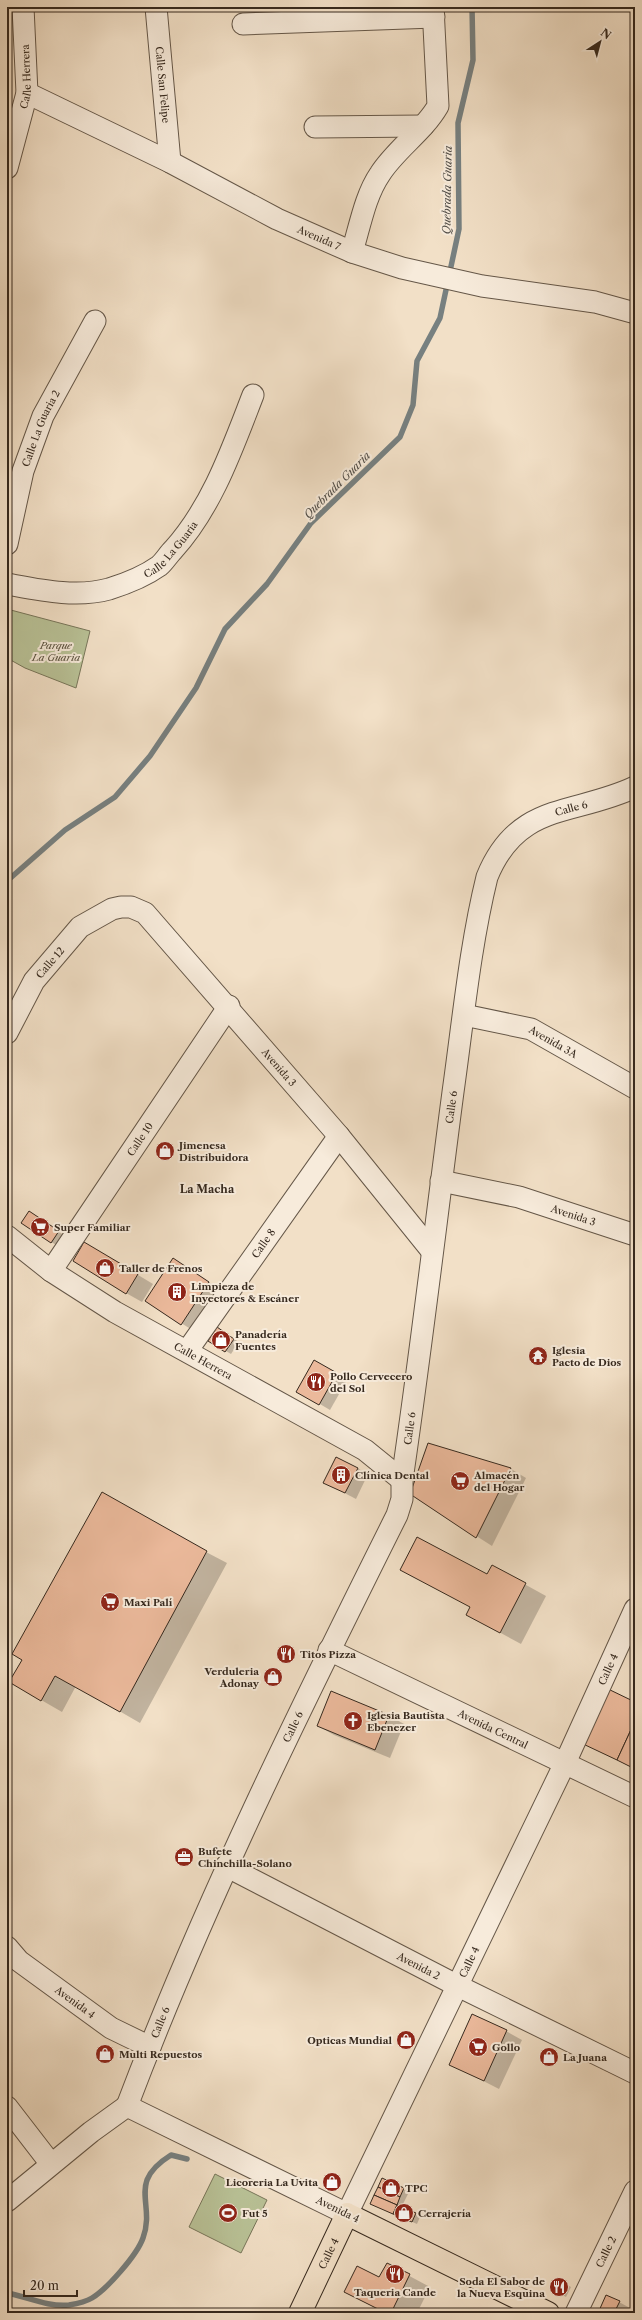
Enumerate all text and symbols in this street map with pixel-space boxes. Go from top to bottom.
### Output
north arrow [580,22,620,62]
text: N [598,25,614,43]
street label: Calle Herrera [17,43,34,110]
street label: Calle San Felipe [153,46,172,124]
water label: Quebrada Guaria [439,145,455,234]
street label: Avenida 7 [294,222,342,253]
street label: Calle La Guaria 2 [19,388,63,468]
water label: Quebrada Guaria [301,448,374,521]
street label: Calle La Guaria [141,518,201,581]
park label: Parque La Guaria [31,639,80,664]
street label: Calle 6 [553,798,589,819]
street label: Calle 12 [33,944,67,981]
street label: Avenida 3A [526,1023,580,1061]
street label: Avenida 3 [258,1045,299,1089]
street label: Calle 6 [443,1090,460,1124]
street label: Calle 10 [124,1120,156,1159]
place label: Jimenesa Distribuidora [177,1139,249,1164]
shop icon: Jimenesa Distribuidora [154,1140,176,1162]
district label: La Macha [180,1182,235,1196]
street label: Avenida 3 [548,1202,597,1229]
supermarket icon: Super Familiar [29,1216,51,1238]
place label: Super Familiar [54,1221,131,1234]
street label: Calle 8 [249,1226,279,1261]
shop icon: Taller de Frenos [94,1257,116,1279]
place label: Taller de Frenos [119,1262,203,1275]
place label: Limpieza de Inyectores & Escáner [191,1280,299,1305]
building icon: Limpieza de Inyectores & Escáner [166,1281,188,1303]
place label: Panadería Fuentes [235,1328,287,1353]
shop icon: Panadería Fuentes [210,1329,232,1351]
street label: Calle Herrera [172,1340,235,1383]
place label: Iglesia Pacto de Dios [552,1344,622,1369]
temple icon: Iglesia Pacto de Dios [527,1345,549,1367]
place label: Pollo Cervecero del Sol [330,1370,412,1395]
restaurant icon: Pollo Cervecero del Sol [305,1371,327,1393]
street label: Calle 6 [401,1411,419,1446]
building icon: Clínica Dental [330,1464,352,1486]
place label: Clínica Dental [355,1469,430,1482]
place label: Almacén del Hogar [473,1469,524,1494]
supermarket icon: Almacén del Hogar [449,1470,471,1492]
supermarket icon: Maxi Palí [99,1591,121,1613]
place label: Maxi Palí [124,1596,173,1609]
restaurant icon: Titos Pizza [275,1643,297,1665]
place label: Titos Pizza [300,1648,356,1661]
street label: Calle 4 [595,1652,621,1687]
place label: Verduleria Adonay [203,1665,260,1690]
shop icon: Verduleria Adonay [262,1666,284,1688]
street label: Avenida Central [455,1706,530,1752]
street label: Calle 6 [280,1709,306,1745]
place label: Iglesia Bautista Ebenezer [367,1709,445,1734]
church icon: Iglesia Bautista Ebenezer [342,1710,364,1732]
place label: Bufete Chinchilla-Solano [198,1845,292,1870]
office icon: Bufete Chinchilla-Solano [173,1846,195,1868]
street label: Calle 4 [456,1944,482,1980]
street label: Avenida 2 [394,1949,442,1983]
street label: Avenida 4 [51,1983,98,2021]
street label: Calle 6 [148,2005,173,2040]
shop icon: Opticas Mundial [395,2029,417,2051]
place label: Opticas Mundial [307,2034,392,2047]
supermarket icon: Gollo [467,2036,489,2058]
place label: Gollo [492,2041,520,2054]
shop icon: Multi Repuestos [94,2043,116,2065]
shop icon: La Juana [538,2046,560,2068]
place label: Multi Repuestos [119,2048,203,2061]
place label: La Juana [563,2051,607,2064]
shop icon: Licoreria La Uvita [321,2171,343,2193]
place label: Licoreria La Uvita [226,2176,318,2189]
shop icon: TPC [380,2177,402,2199]
place label: TPC [405,2182,428,2195]
street label: Avenida 4 [313,2193,362,2226]
sports icon: Fut 5 [217,2202,239,2224]
shop icon: Cerrajería [393,2202,415,2224]
place label: Fut 5 [242,2207,268,2220]
place label: Cerrajería [418,2207,471,2220]
street label: Calle 2 [593,2234,619,2270]
street label: Calle 4 [316,2236,342,2271]
restaurant icon: Taqueria Cande [384,2263,406,2285]
scale bar [24,2272,77,2298]
place label: Soda El Sabor de la Nueva Esquina [457,2275,545,2300]
restaurant icon: Soda El Sabor de la Nueva Esquina [548,2276,570,2298]
text: 20 m [30,2278,59,2293]
place label: Taqueria Cande [354,2286,436,2299]

